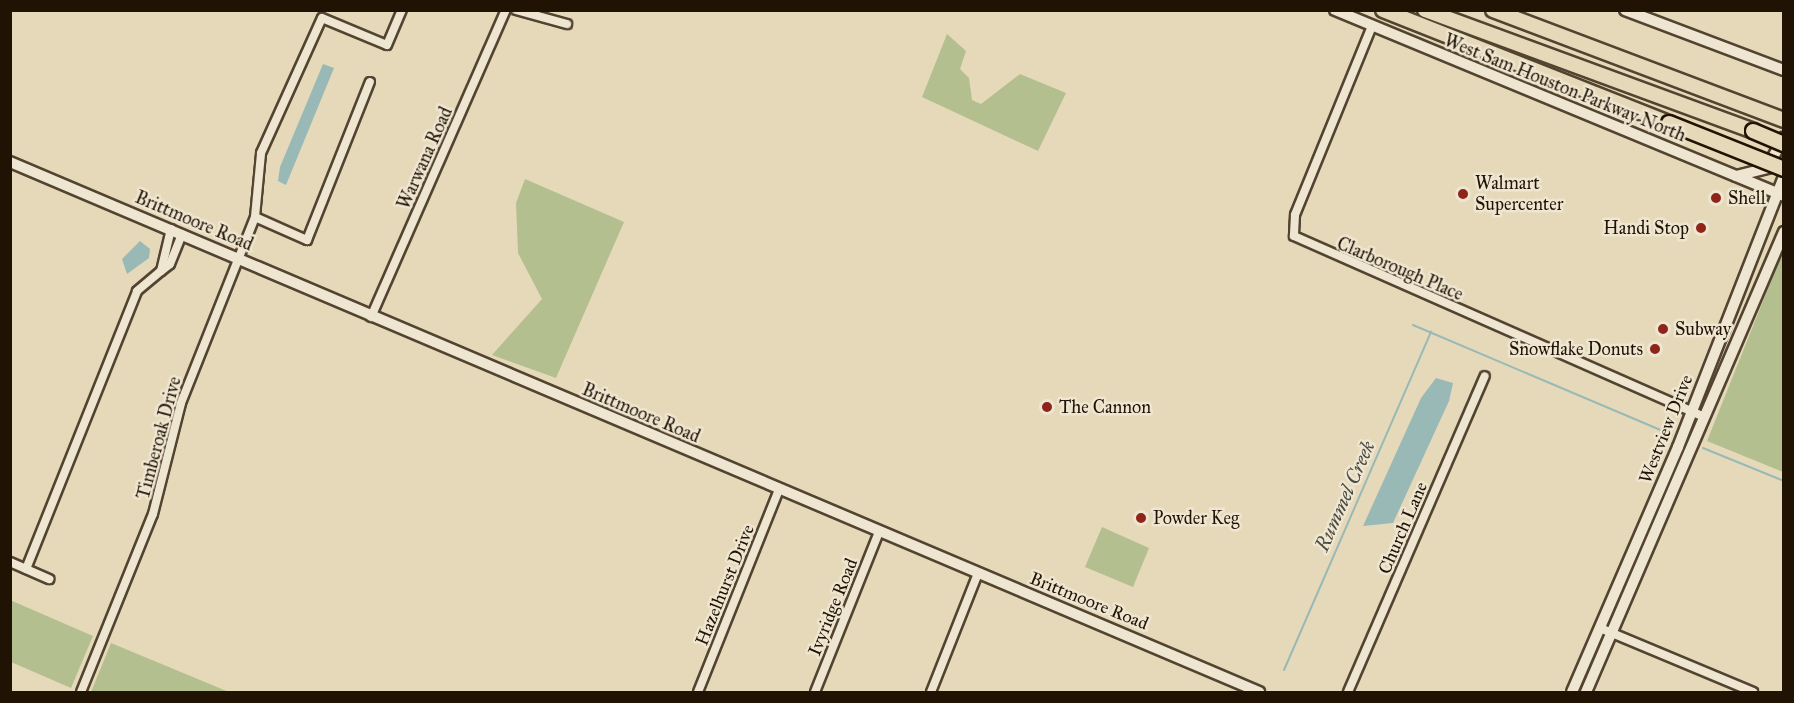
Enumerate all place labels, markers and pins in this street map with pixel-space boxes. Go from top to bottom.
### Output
place label: Walmart Supercenter [1475,173,1563,216]
marker: Walmart Supercenter [1456,187,1470,201]
place label: Shell [1728,187,1766,209]
marker: Shell [1709,191,1723,205]
place label: Handi Stop [1603,217,1689,239]
marker: Handi Stop [1694,221,1708,235]
place label: Subway [1675,318,1731,340]
marker: Subway [1656,322,1670,336]
place label: Snowflake Donuts [1509,338,1643,360]
marker: Snowflake Donuts [1648,342,1662,356]
place label: The Cannon [1059,396,1151,418]
marker: The Cannon [1040,400,1054,414]
place label: Powder Keg [1153,507,1239,529]
marker: Powder Keg [1134,511,1148,525]

